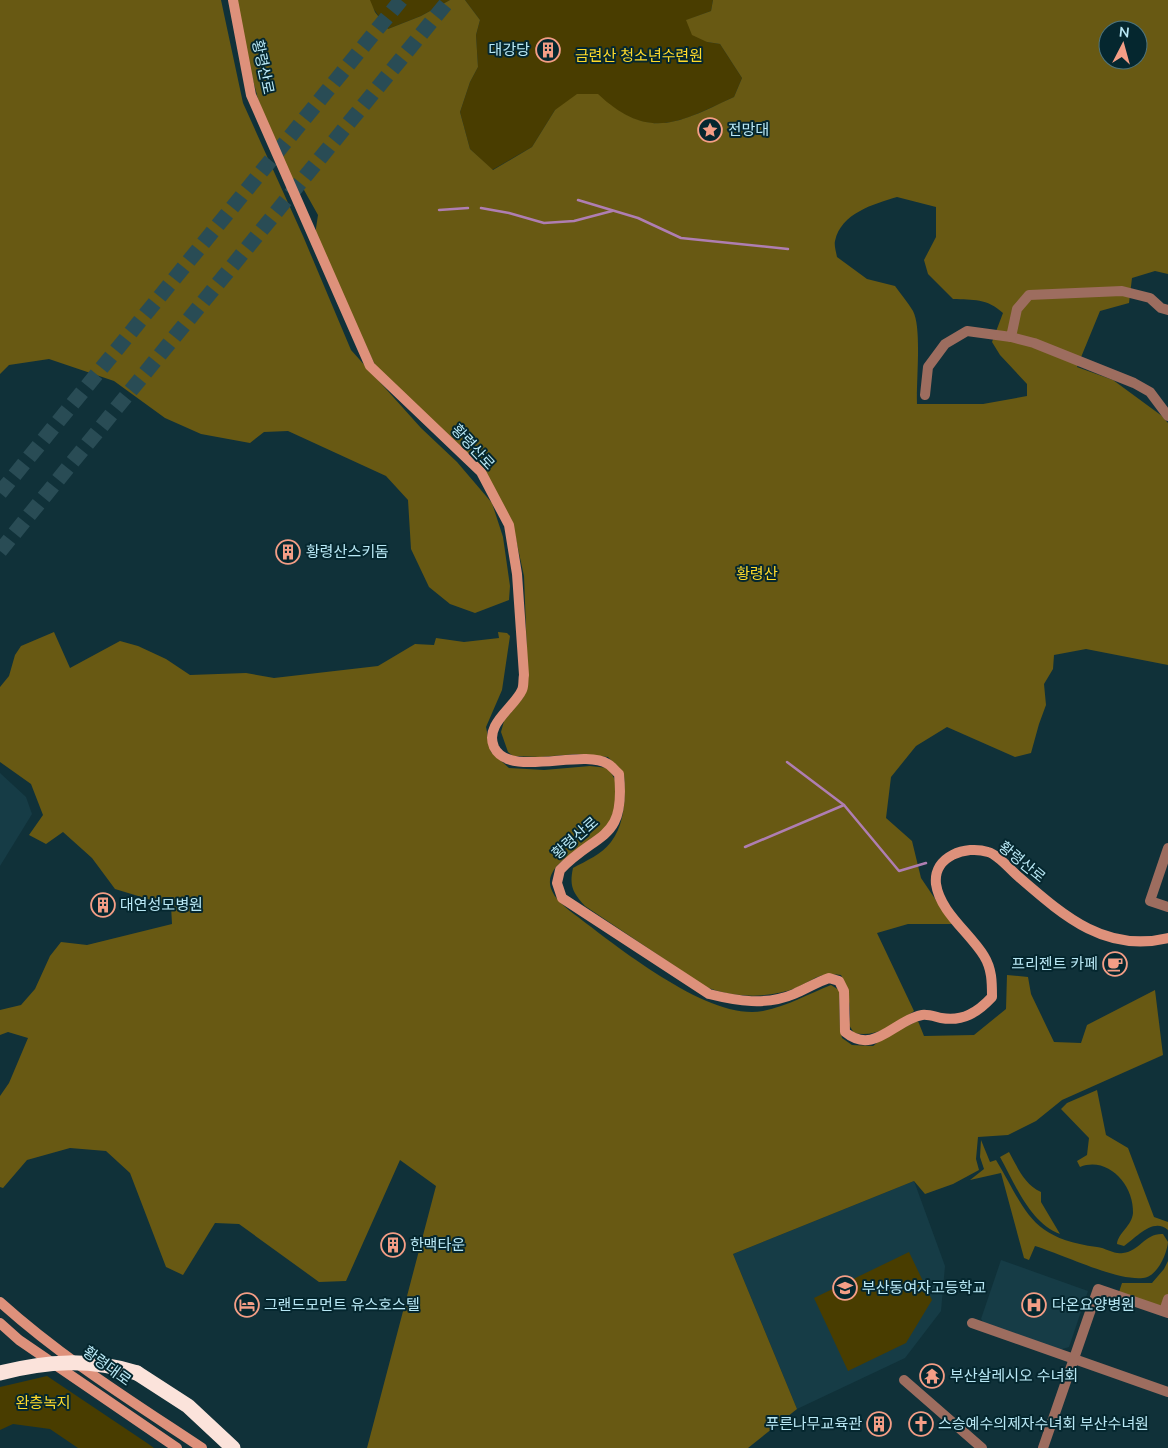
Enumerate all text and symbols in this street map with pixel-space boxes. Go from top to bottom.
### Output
north arrow [1098,20,1148,70]
text: N [1118,23,1131,42]
building icon: 대강당 [535,37,561,63]
street label: 황령산로 [248,38,279,96]
place label: 대강당 [489,40,530,59]
park label: 금련산 청소년수련원 [575,46,703,65]
place icon: 전망대 [697,117,723,143]
place label: 전망대 [728,120,769,139]
street label: 황령산로 [448,420,499,473]
building icon: 황령산스키돔 [275,539,301,565]
place label: 황령산스키돔 [306,542,389,561]
park label: 황령산 [736,564,778,583]
street label: 황령산로 [548,812,602,863]
street label: 황령산로 [995,837,1050,886]
building icon: 대연성모병원 [90,892,116,918]
place label: 대연성모병원 [120,895,203,914]
cafe icon: 프리젠트 카페 [1102,951,1128,977]
place label: 프리젠트 카페 [1011,954,1098,973]
building icon: 한맥타운 [380,1232,406,1258]
place label: 한맥타운 [410,1235,465,1254]
school or university icon: 부산동여자고등학교 [832,1275,858,1301]
place label: 부산동여자고등학교 [862,1278,986,1297]
hotel icon: 그랜드모먼트 유스호스텔 [234,1292,260,1318]
hospital icon: 다온요양병원 [1021,1292,1047,1318]
place label: 그랜드모먼트 유스호스텔 [264,1295,420,1314]
place label: 다온요양병원 [1052,1295,1135,1314]
street label: 황령대로 [79,1342,135,1390]
temple icon: 부산살레시오 수녀회 [919,1363,945,1389]
place label: 부산살레시오 수녀회 [950,1366,1078,1385]
park label: 완층녹지 [15,1393,71,1412]
building icon: 푸른나무교육관 [866,1411,892,1437]
church icon: 스승예수의제자수녀회 부산수녀원 [908,1411,934,1437]
place label: 푸른나무교육관 [765,1414,862,1433]
place label: 스승예수의제자수녀회 부산수녀원 [938,1414,1149,1433]

